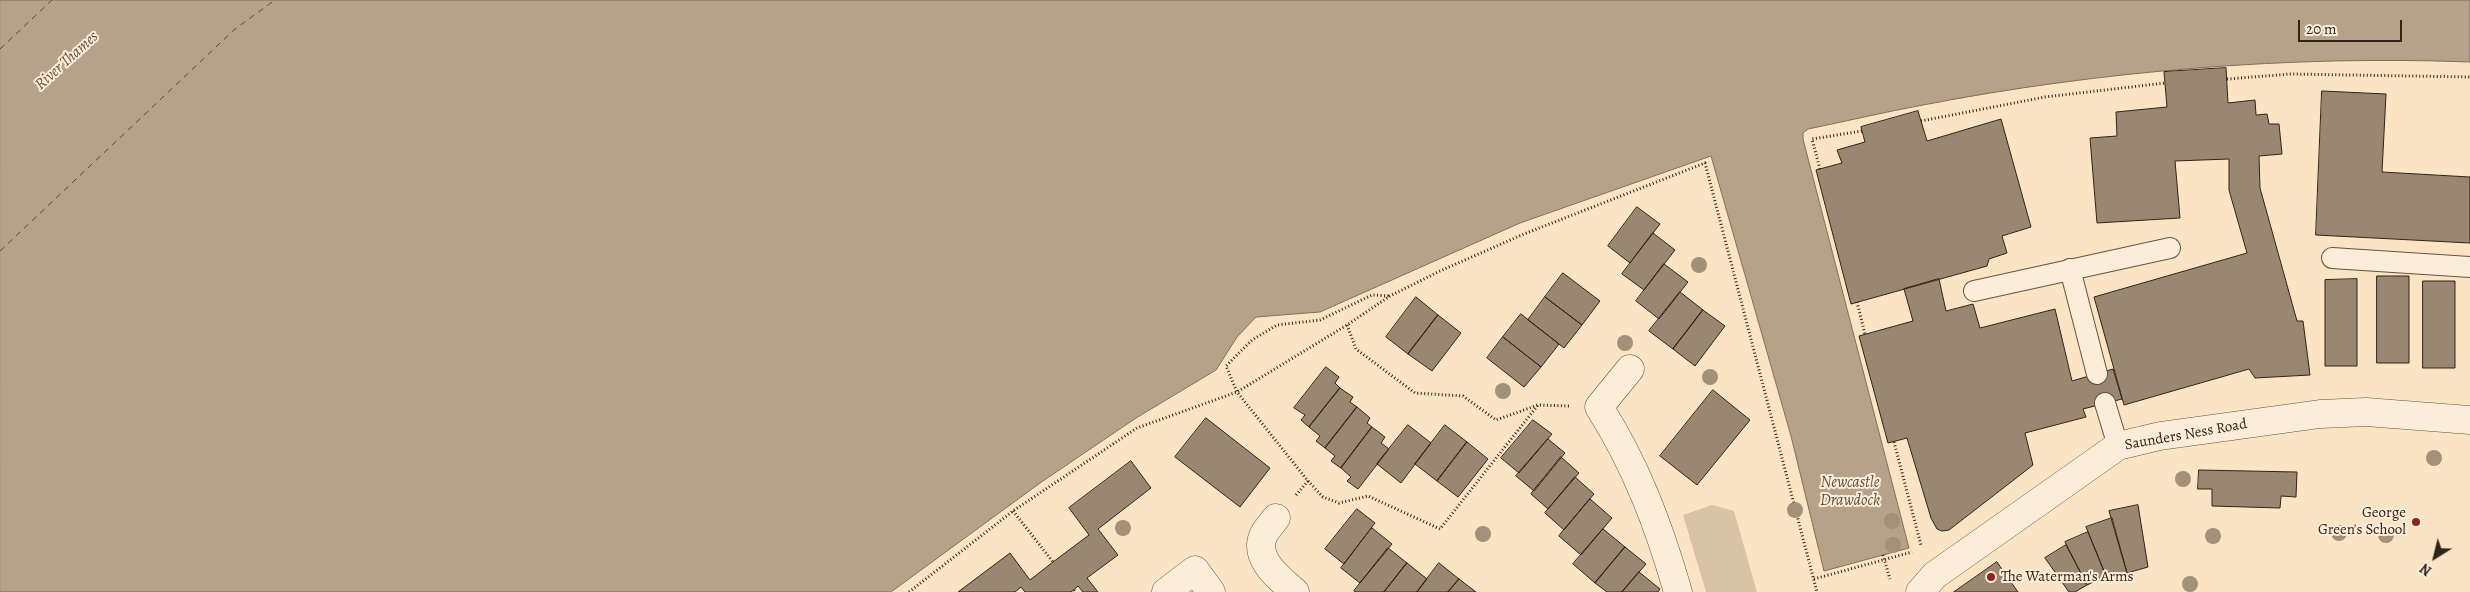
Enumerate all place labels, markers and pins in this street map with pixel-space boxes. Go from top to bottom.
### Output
place label: George Green's School [2318,504,2406,539]
marker: George Green's School [2410,516,2422,528]
place label: The Waterman's Arms [2001,568,2134,586]
marker: The Waterman's Arms [1985,571,1997,583]

